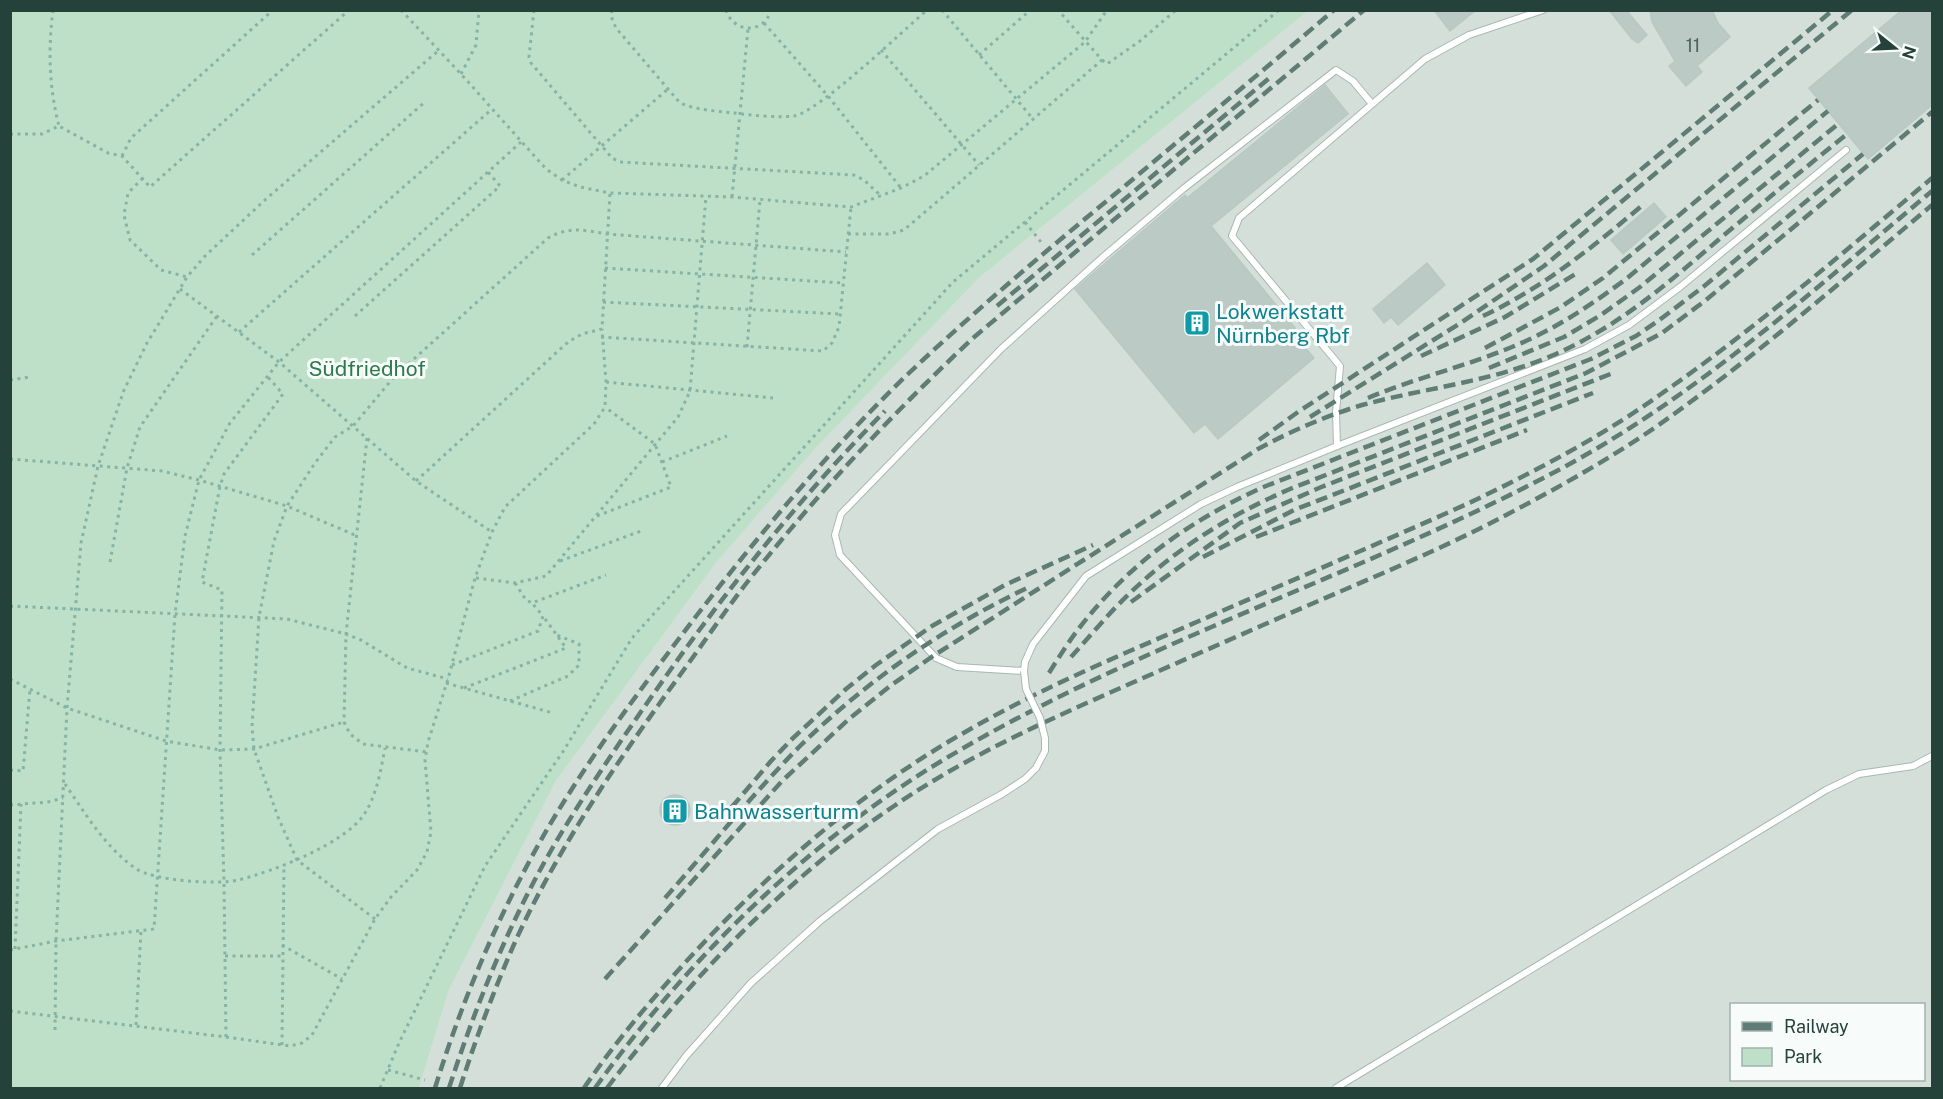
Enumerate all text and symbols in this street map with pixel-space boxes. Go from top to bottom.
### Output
north arrow [1865,18,1925,78]
house number: 11 [1686,35,1700,56]
text: N [1898,44,1920,61]
place label: Lokwerkstatt Nürnberg Rbf [1216,299,1349,348]
building icon: Lokwerkstatt Nürnberg Rbf [1182,308,1212,338]
park label: Südfriedhof [309,356,425,381]
building icon: Bahnwasserturm [660,796,690,826]
place label: Bahnwasserturm [694,799,859,824]
legend [1730,1003,1925,1081]
text: Railway [1784,1016,1849,1037]
text: Park [1784,1046,1822,1067]

